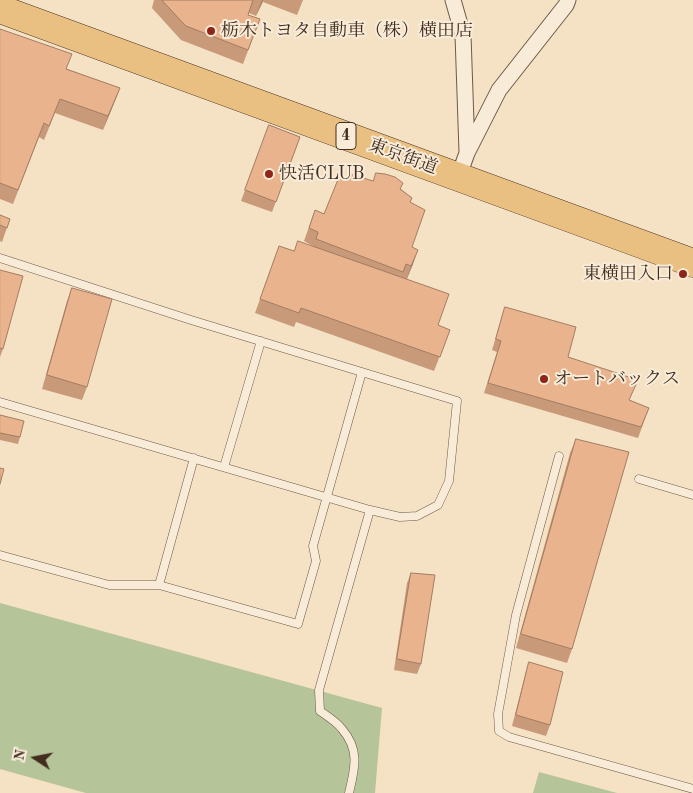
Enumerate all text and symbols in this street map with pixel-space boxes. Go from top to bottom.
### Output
place label: 栃木トヨタ自動車（株）横田店 [221,20,473,42]
marker: 栃木トヨタ自動車（株）横田店 [205,25,217,37]
road number: 4 [336,122,356,150]
street label: 東京街道 [365,135,441,179]
place label: 快活CLUB [279,163,364,185]
marker: 快活CLUB [263,168,275,180]
place label: 東横田入口 [583,263,673,285]
marker: 東横田入口 [677,268,689,280]
place label: オートバックス [554,368,680,390]
marker: オートバックス [538,373,550,385]
north arrow [10,733,60,783]
text: N [12,749,28,762]

